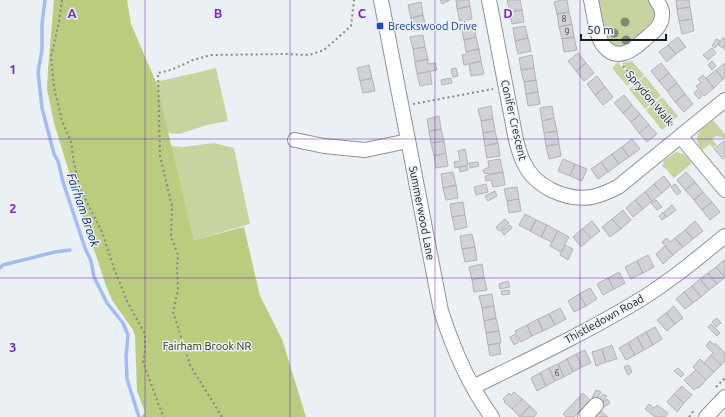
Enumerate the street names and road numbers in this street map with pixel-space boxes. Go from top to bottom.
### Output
street label: Sprydon Walk [624,68,677,128]
street label: Conifer Crescent [499,78,529,162]
street label: Summerwood Lane [407,165,437,261]
street label: Thistledown Road [562,292,646,346]

